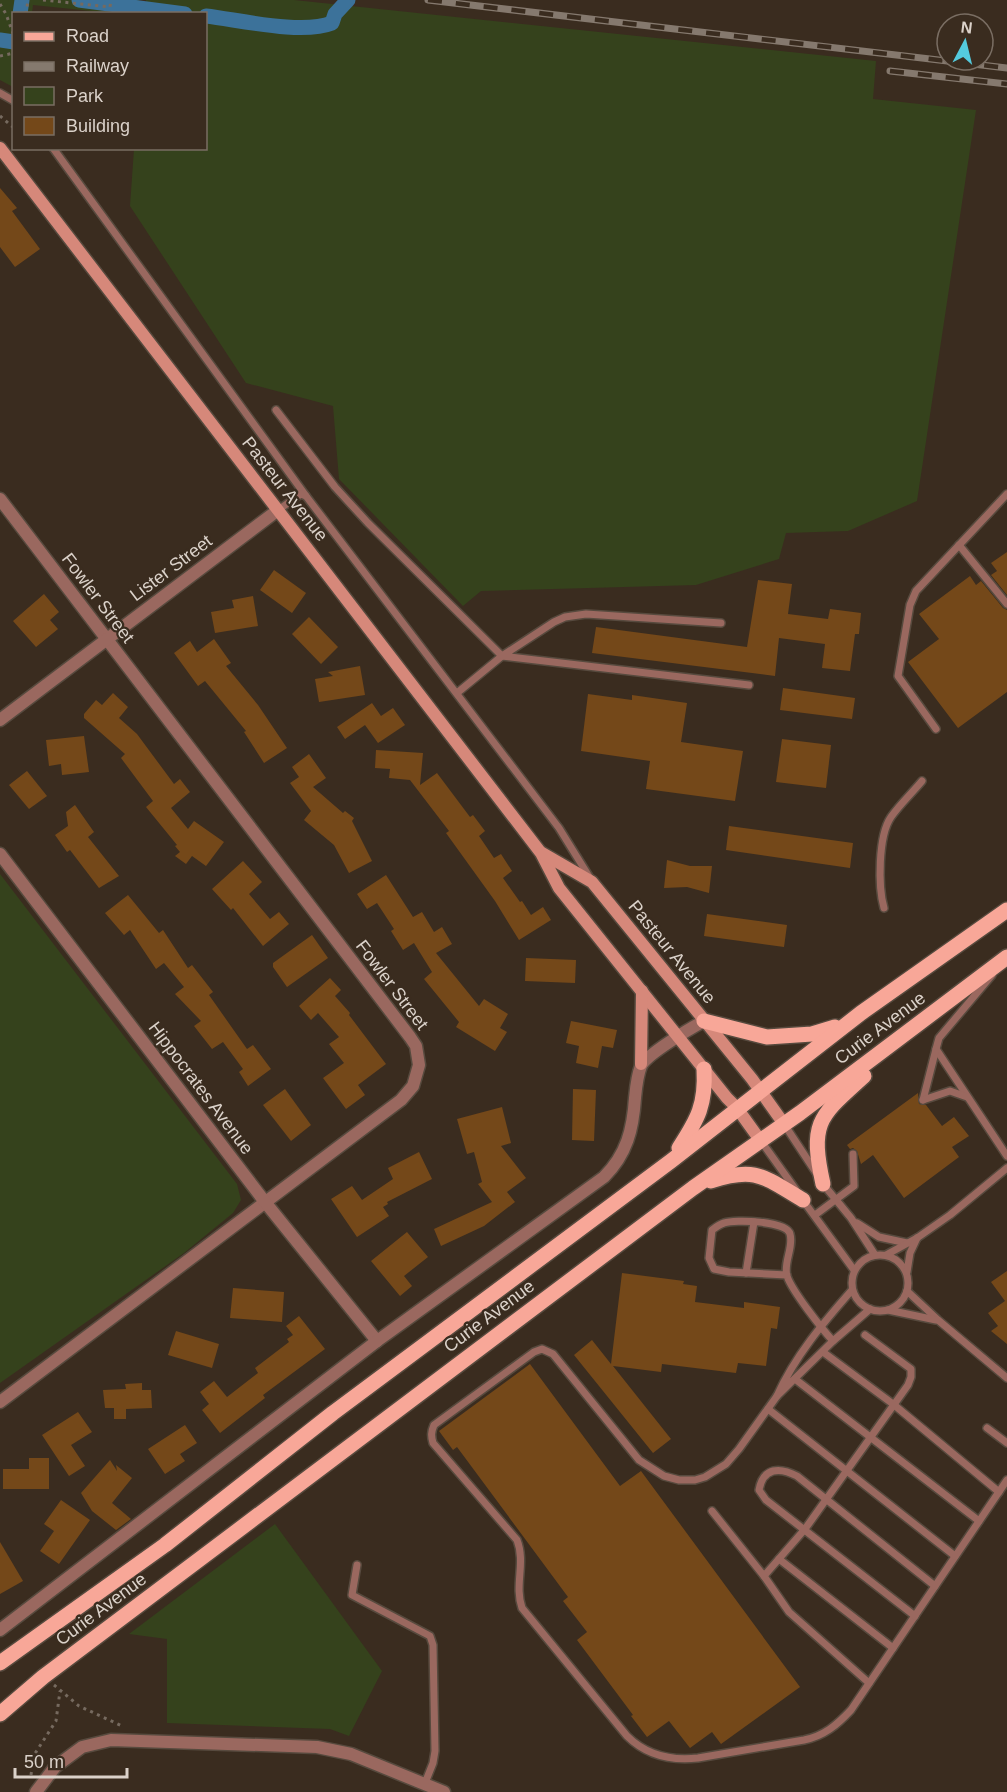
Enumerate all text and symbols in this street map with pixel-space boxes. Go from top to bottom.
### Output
legend [12,12,207,150]
north arrow [935,12,995,72]
text: N [960,18,974,37]
text: Road [66,26,109,46]
text: Railway [66,56,129,76]
text: Park [66,86,104,106]
text: Building [66,116,130,136]
street label: Pasteur Avenue [238,433,332,545]
street label: Lister Street [126,531,216,605]
street label: Fowler Street [58,549,138,647]
street label: Pasteur Avenue [624,896,720,1008]
street label: Fowler Street [352,936,432,1034]
street label: Curie Avenue [831,988,929,1068]
street label: Hippocrates Avenue [145,1018,257,1158]
street label: Curie Avenue [440,1276,538,1356]
street label: Curie Avenue [52,1569,150,1649]
scale bar [15,1741,128,1779]
text: 50 m [24,1752,64,1772]

